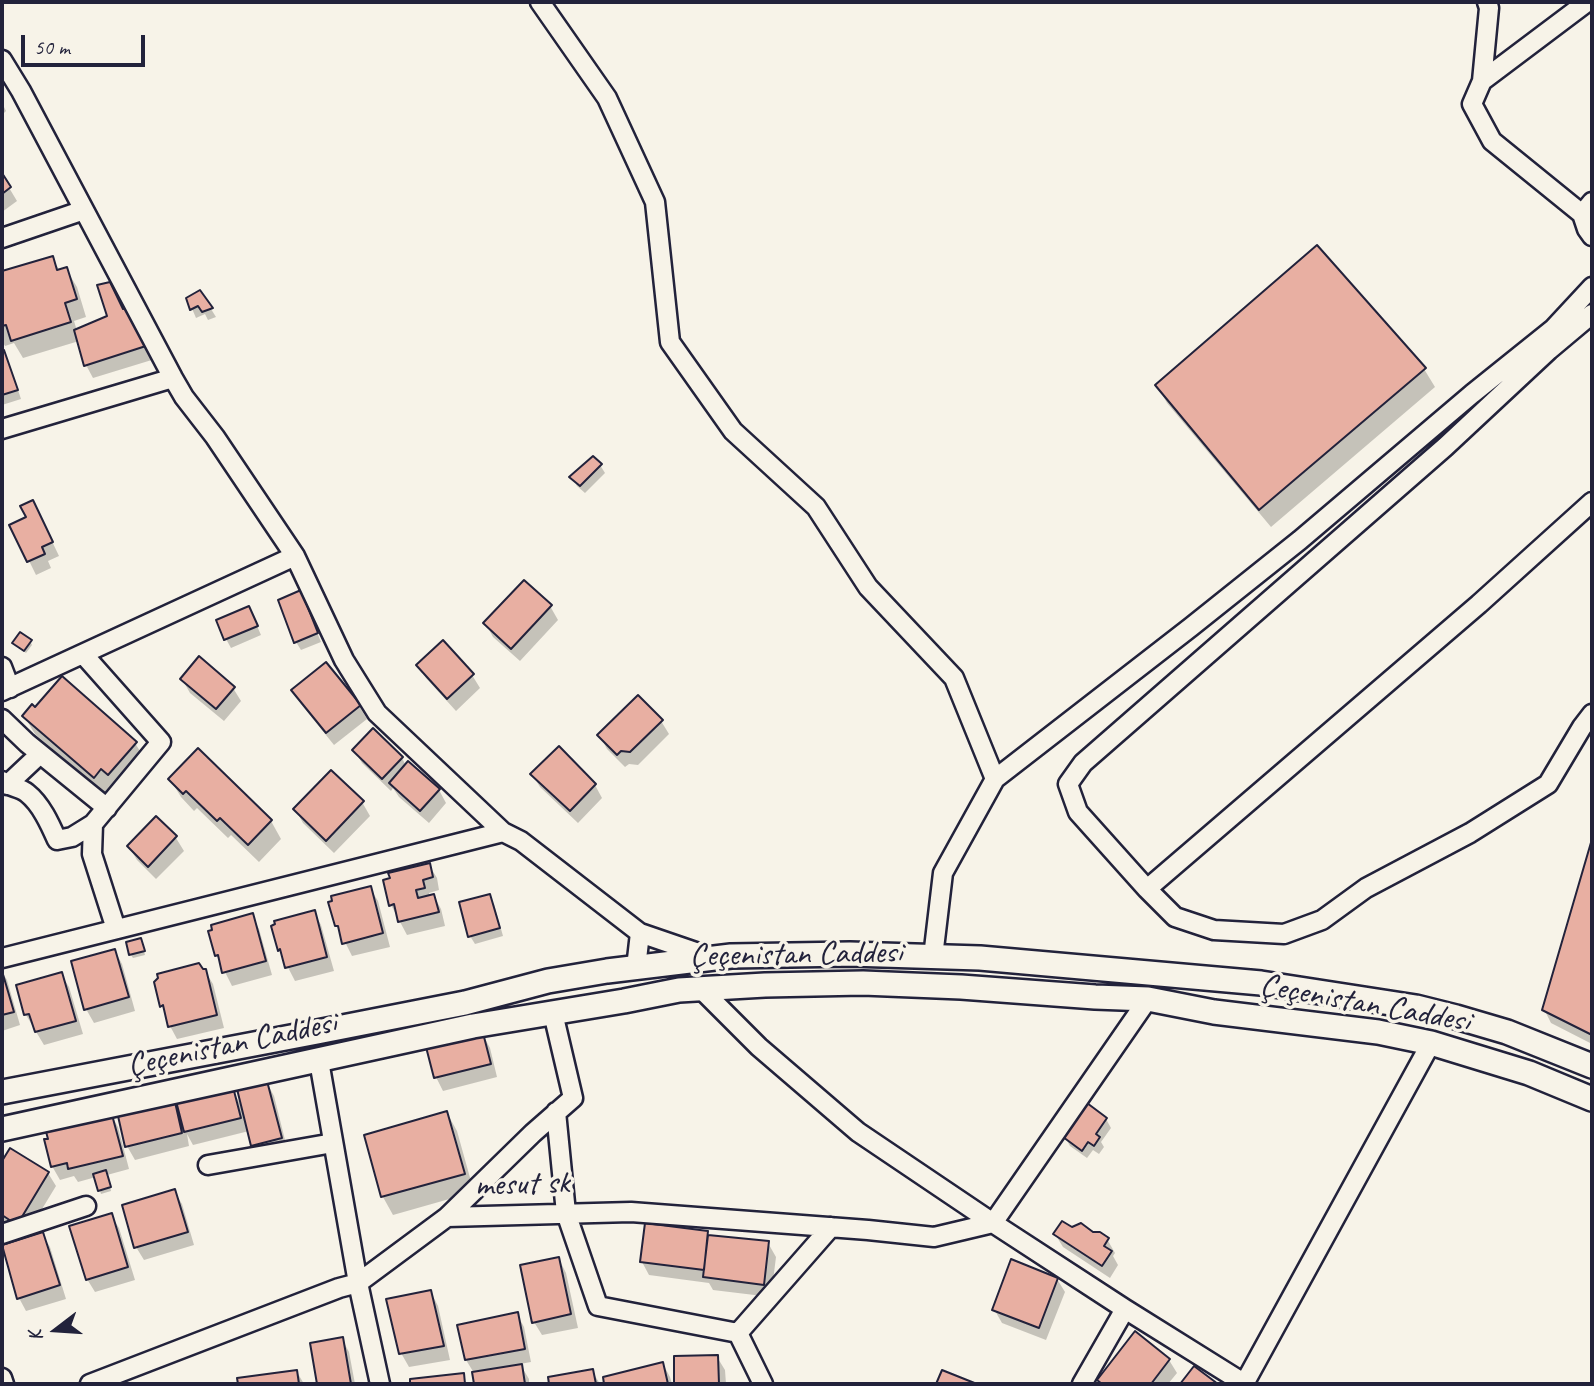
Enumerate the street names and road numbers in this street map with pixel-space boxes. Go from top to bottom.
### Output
street label: Çeçenistan Caddesi [689,933,903,977]
street label: Çeçenistan Caddesi [1257,966,1473,1042]
street label: Çeçenistan Caddesi [124,1004,340,1086]
street label: mesut sk [474,1164,570,1206]

